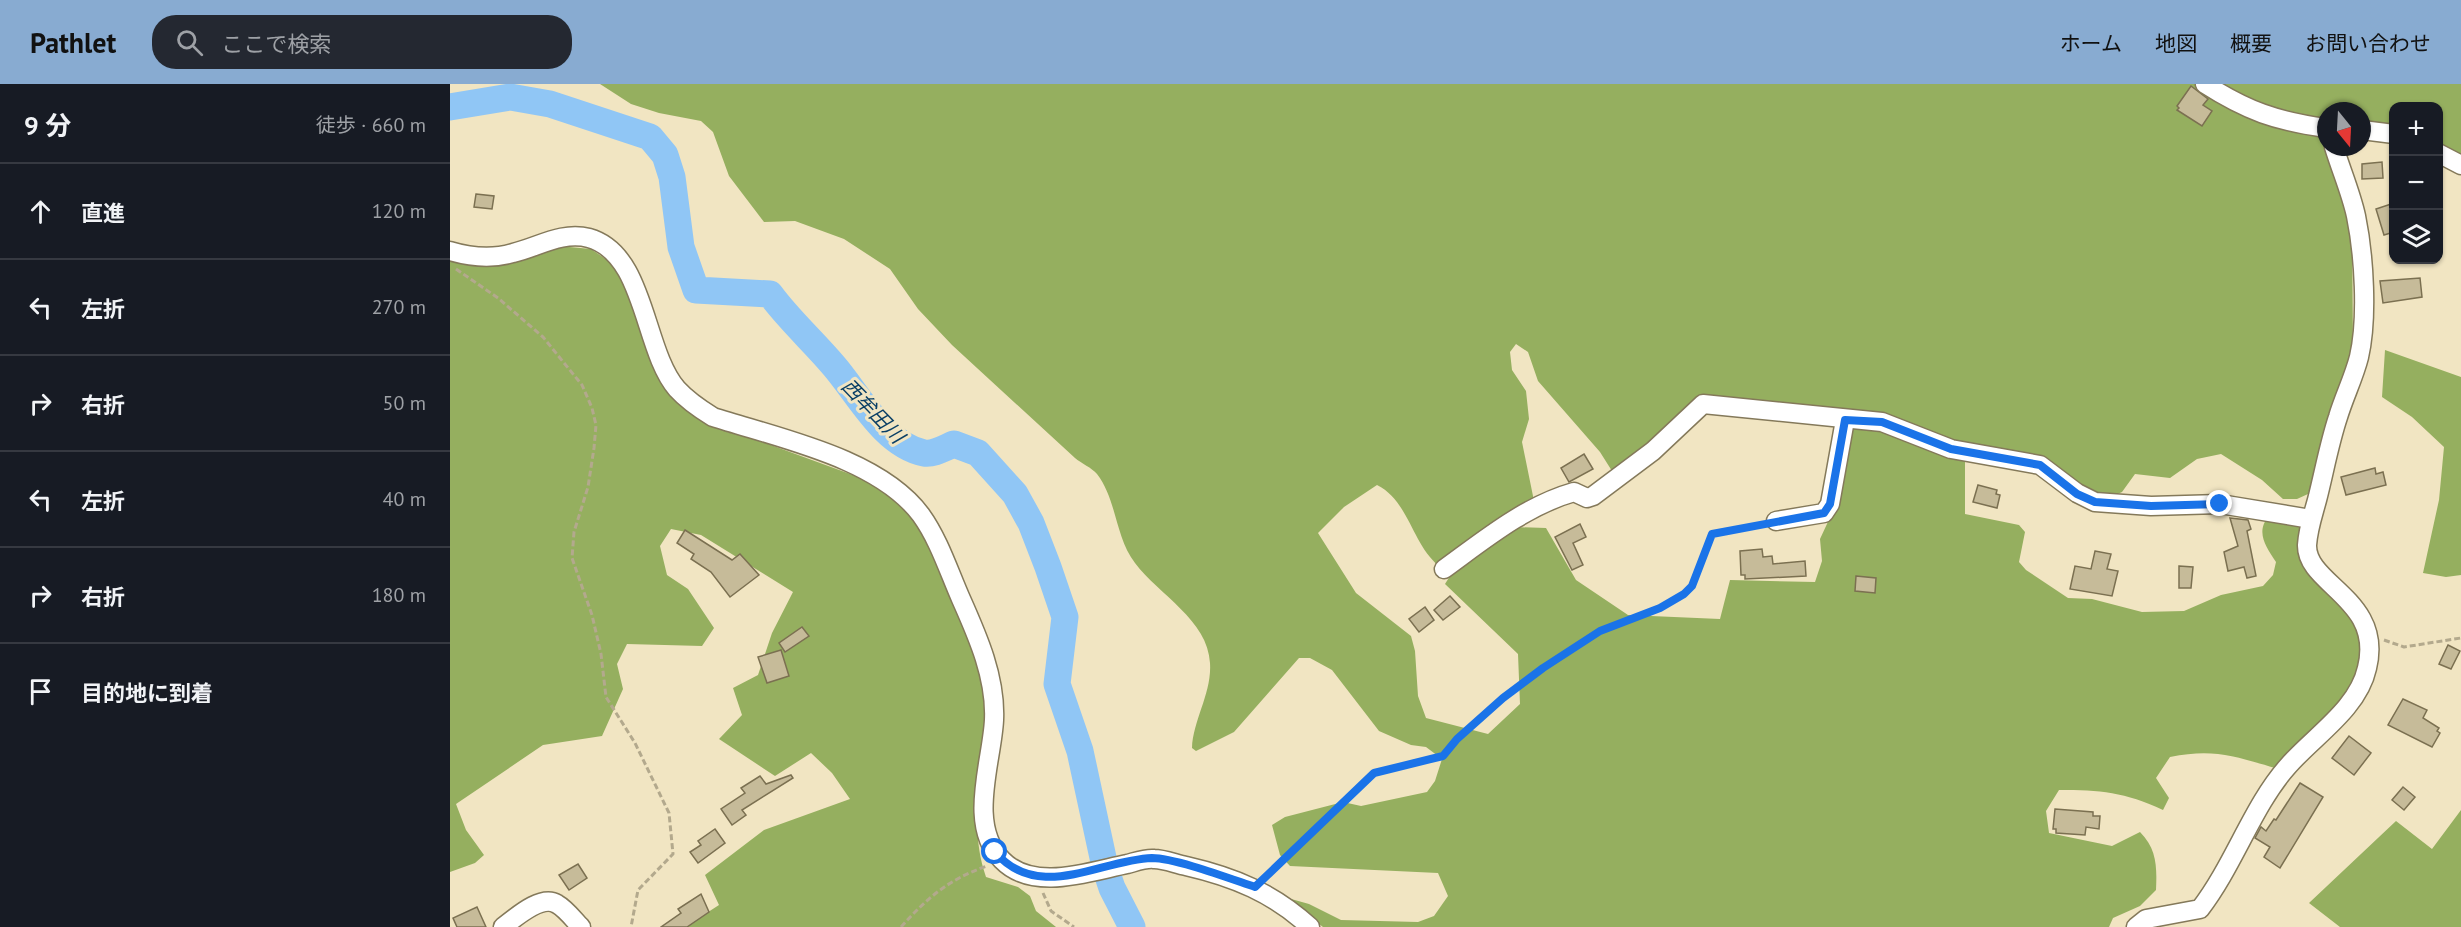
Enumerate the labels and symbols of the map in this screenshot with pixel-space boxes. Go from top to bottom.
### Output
north arrow [2317,102,2371,156]
water label: 西牟田川 [836,373,912,450]
route end [2206,490,2232,516]
route start [981,838,1007,864]

